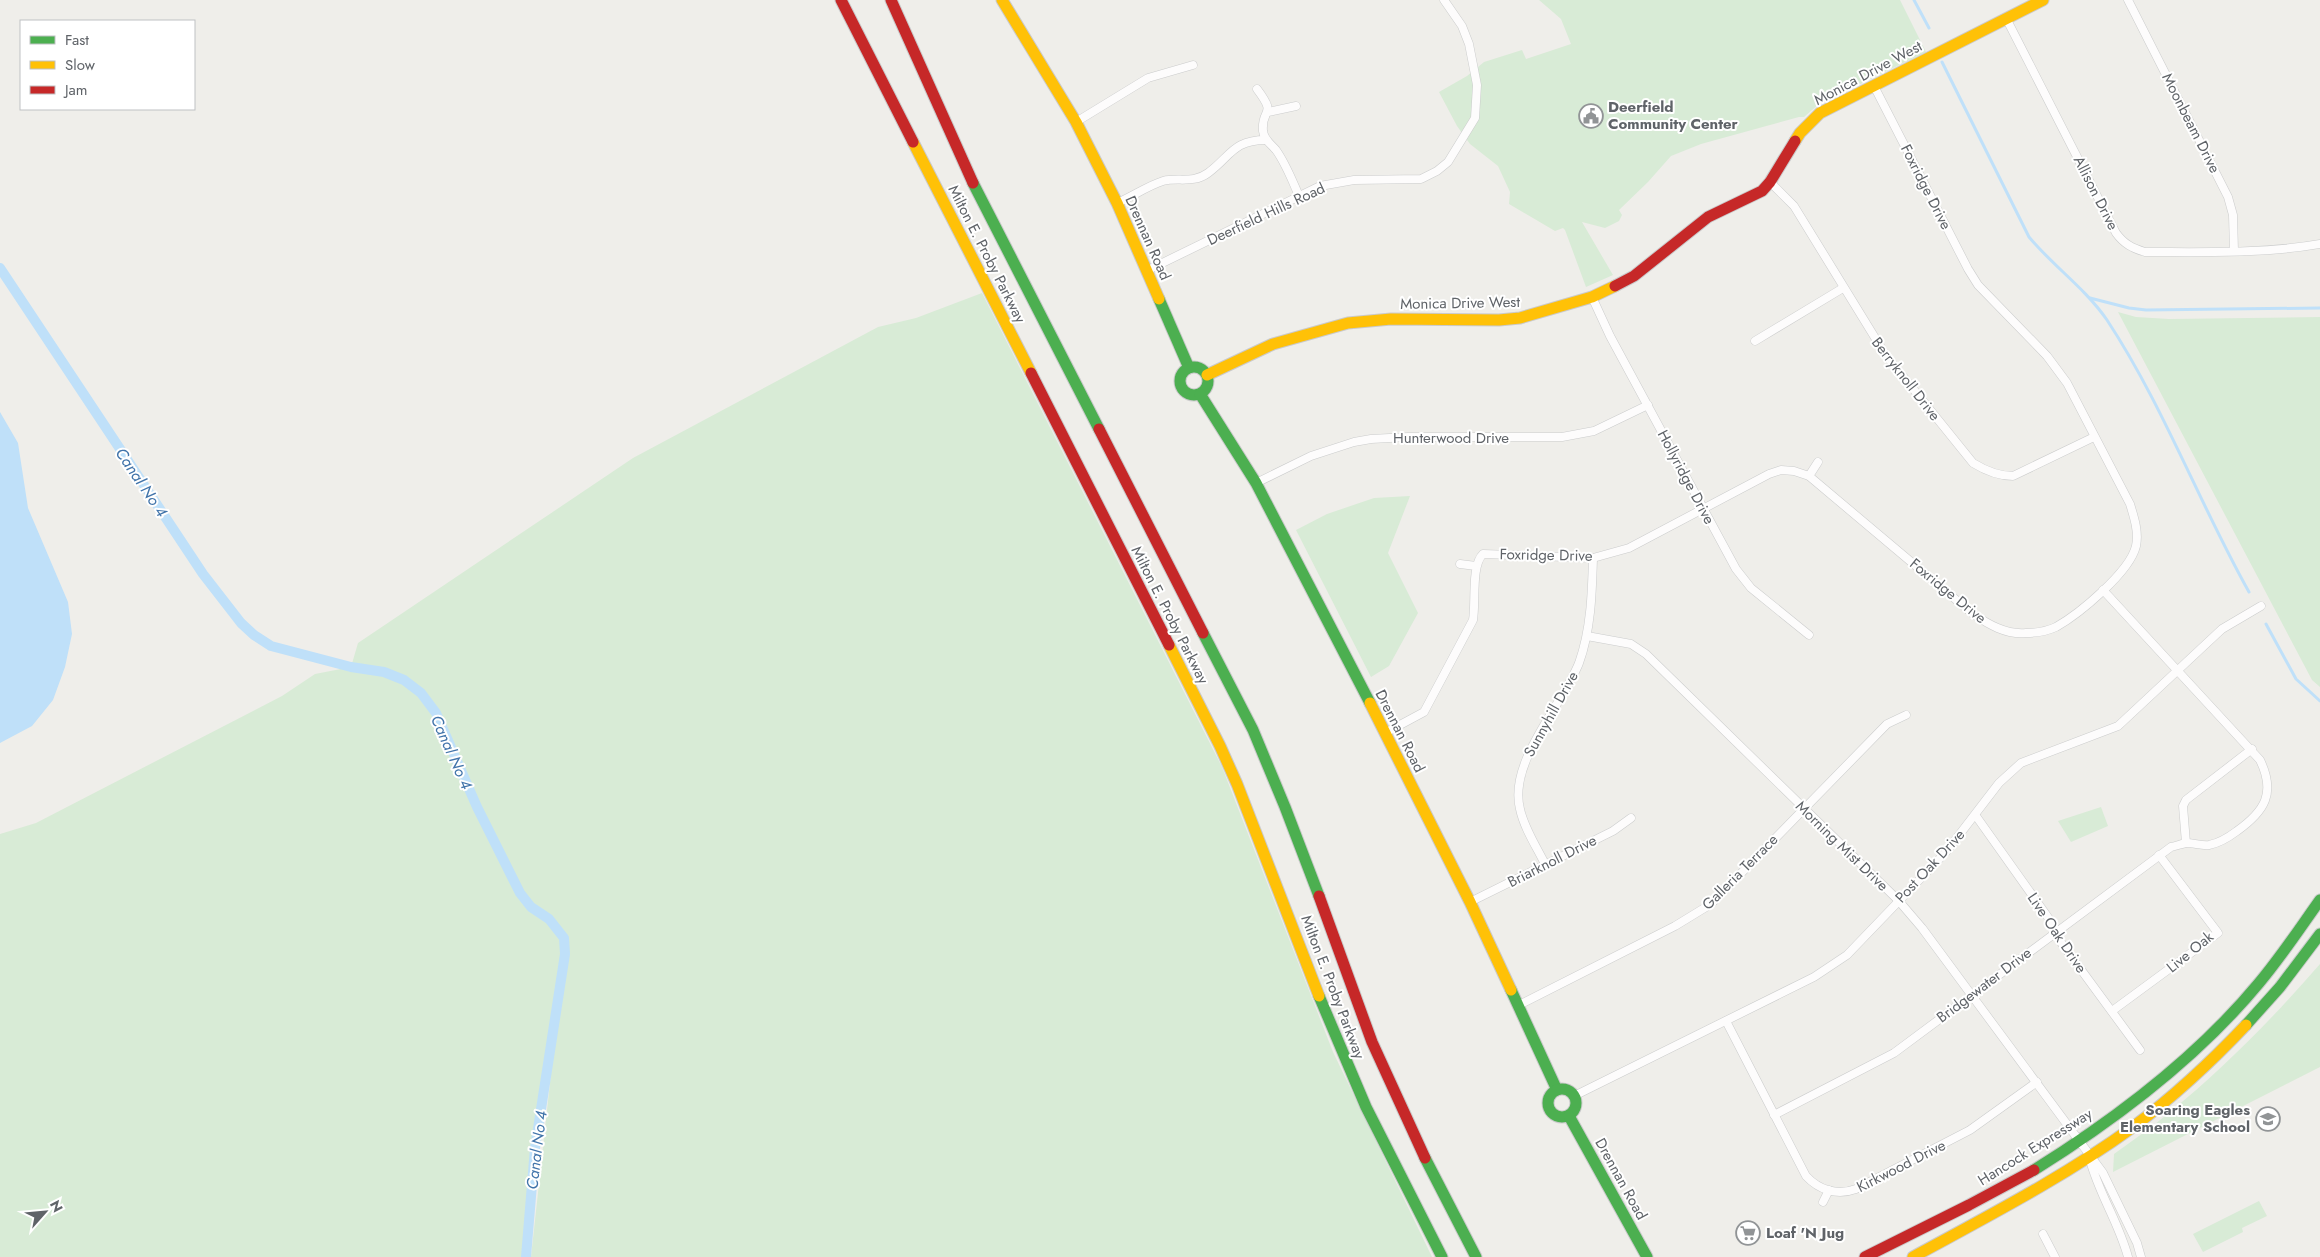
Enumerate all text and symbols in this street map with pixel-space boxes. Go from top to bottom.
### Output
legend [20,20,195,110]
text: Fast [65,29,89,51]
street label: Monica Drive West [1810,35,1926,111]
text: Slow [65,54,96,76]
street label: Moonbeam Drive [2156,69,2226,177]
text: Jam [63,79,88,101]
place label: Deerfield Community Center [1608,96,1739,135]
public building icon: Deerfield Community Center [1578,103,1604,129]
street label: Foxridge Drive [1895,141,1957,234]
street label: Allison Drive [2068,152,2124,234]
street label: Deerfield Hills Road [1204,177,1328,251]
street label: Milton E. Proby Parkway [943,181,1032,327]
street label: Drennan Road [1120,192,1176,284]
street label: Monica Drive West [1400,291,1521,315]
street label: Berryknoll Drive [1866,332,1946,426]
street label: Hollyridge Drive [1652,426,1720,528]
street label: Hunterwood Drive [1393,427,1509,449]
water label: Canal No 4 [110,443,173,522]
street label: Milton E. Proby Parkway [1126,542,1215,688]
street label: Foxridge Drive [1499,543,1593,567]
street label: Foxridge Drive [1905,553,1991,629]
street label: Sunnyhill Drive [1518,667,1584,761]
street label: Drennan Road [1370,686,1430,776]
water label: Canal No 4 [425,711,478,793]
street label: Morning Mist Drive [1791,796,1894,896]
street label: Post Oak Drive [1890,824,1970,908]
street label: Briarknoll Drive [1504,829,1601,893]
street label: Galleria Terrace [1697,829,1783,915]
street label: Live Oak Drive [2022,888,2092,978]
street label: Milton E. Proby Parkway [1295,912,1371,1062]
street label: Live Oak [2162,926,2219,978]
street label: Bridgewater Drive [1932,942,2036,1028]
place label: Soaring Eagles Elementary School [2120,1099,2250,1138]
street label: Hancock Expressway [1974,1103,2097,1191]
school or university icon: Soaring Eagles Elementary School [2255,1106,2281,1132]
water label: Canal No 4 [520,1109,553,1191]
street label: Drennan Road [1589,1134,1653,1224]
street label: Kirkwood Drive [1853,1134,1949,1198]
north arrow [20,1187,70,1237]
text: N [45,1197,68,1216]
supermarket icon: Loaf 'N Jug [1735,1220,1761,1246]
place label: Loaf 'N Jug [1766,1222,1844,1244]

